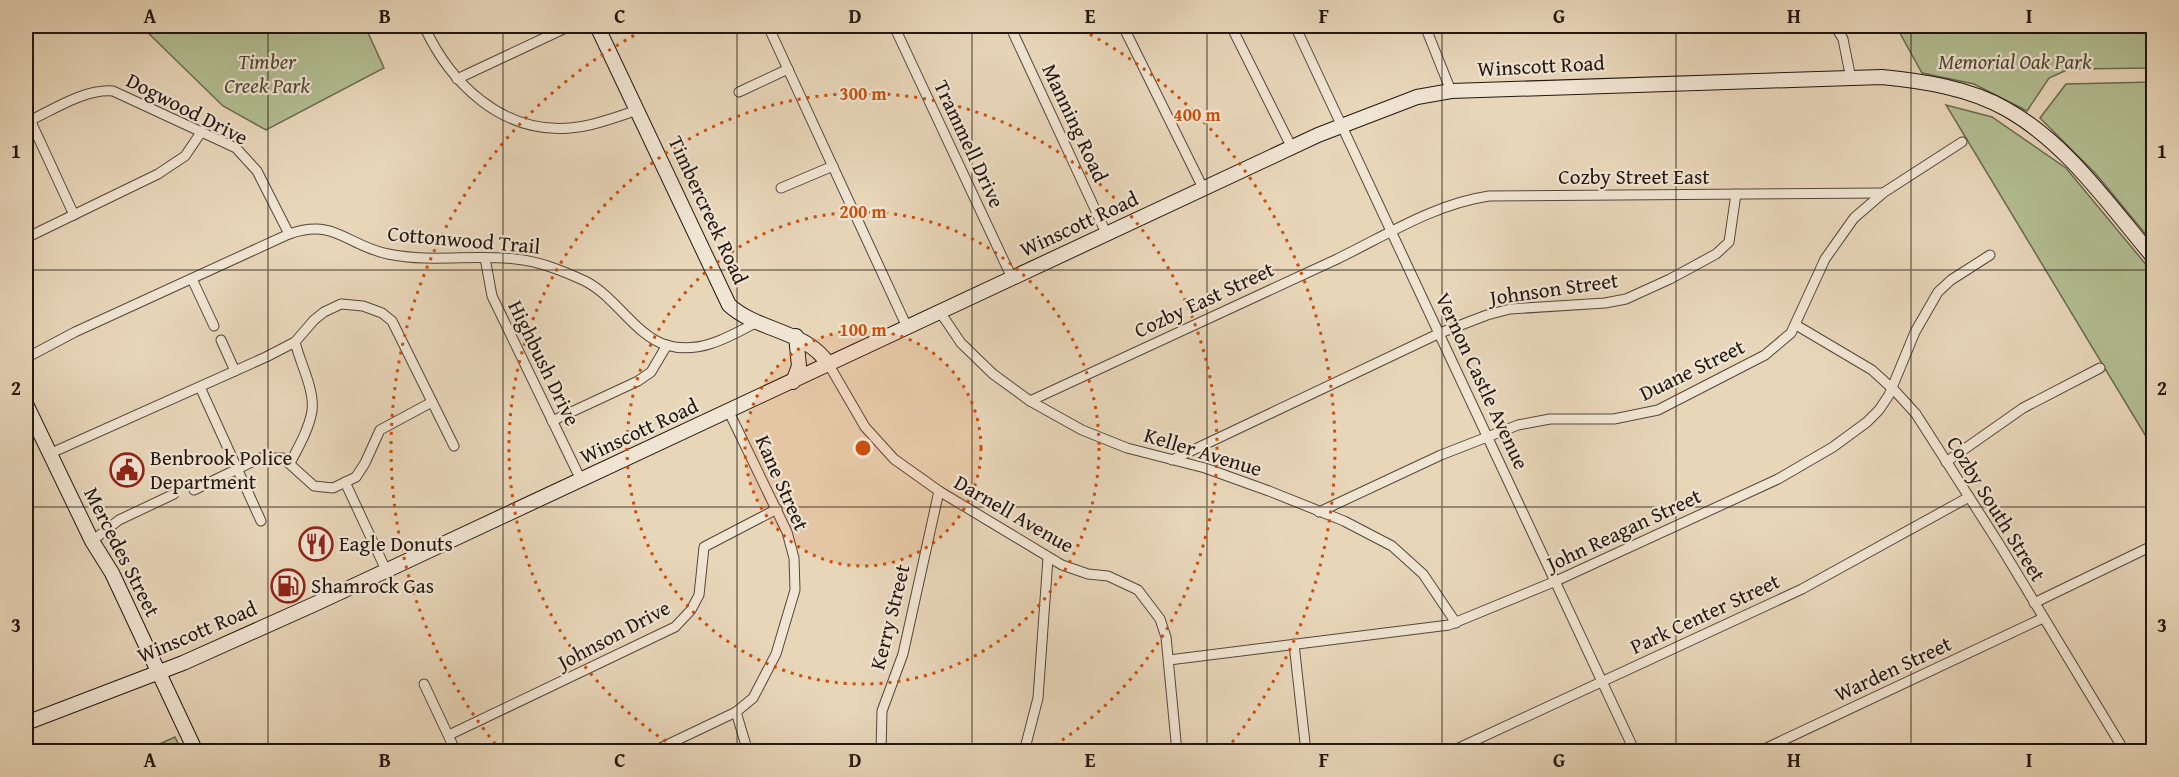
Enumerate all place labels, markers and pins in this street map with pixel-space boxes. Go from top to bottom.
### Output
centre of rings [853,438,873,458]
place label: Benbrook Police Department [150,442,293,497]
public building icon: Benbrook Police Department [109,452,145,488]
restaurant icon: Eagle Donuts [298,526,334,562]
place label: Eagle Donuts [339,528,453,559]
fuel station icon: Shamrock Gas [270,568,306,604]
place label: Shamrock Gas [311,570,434,601]

